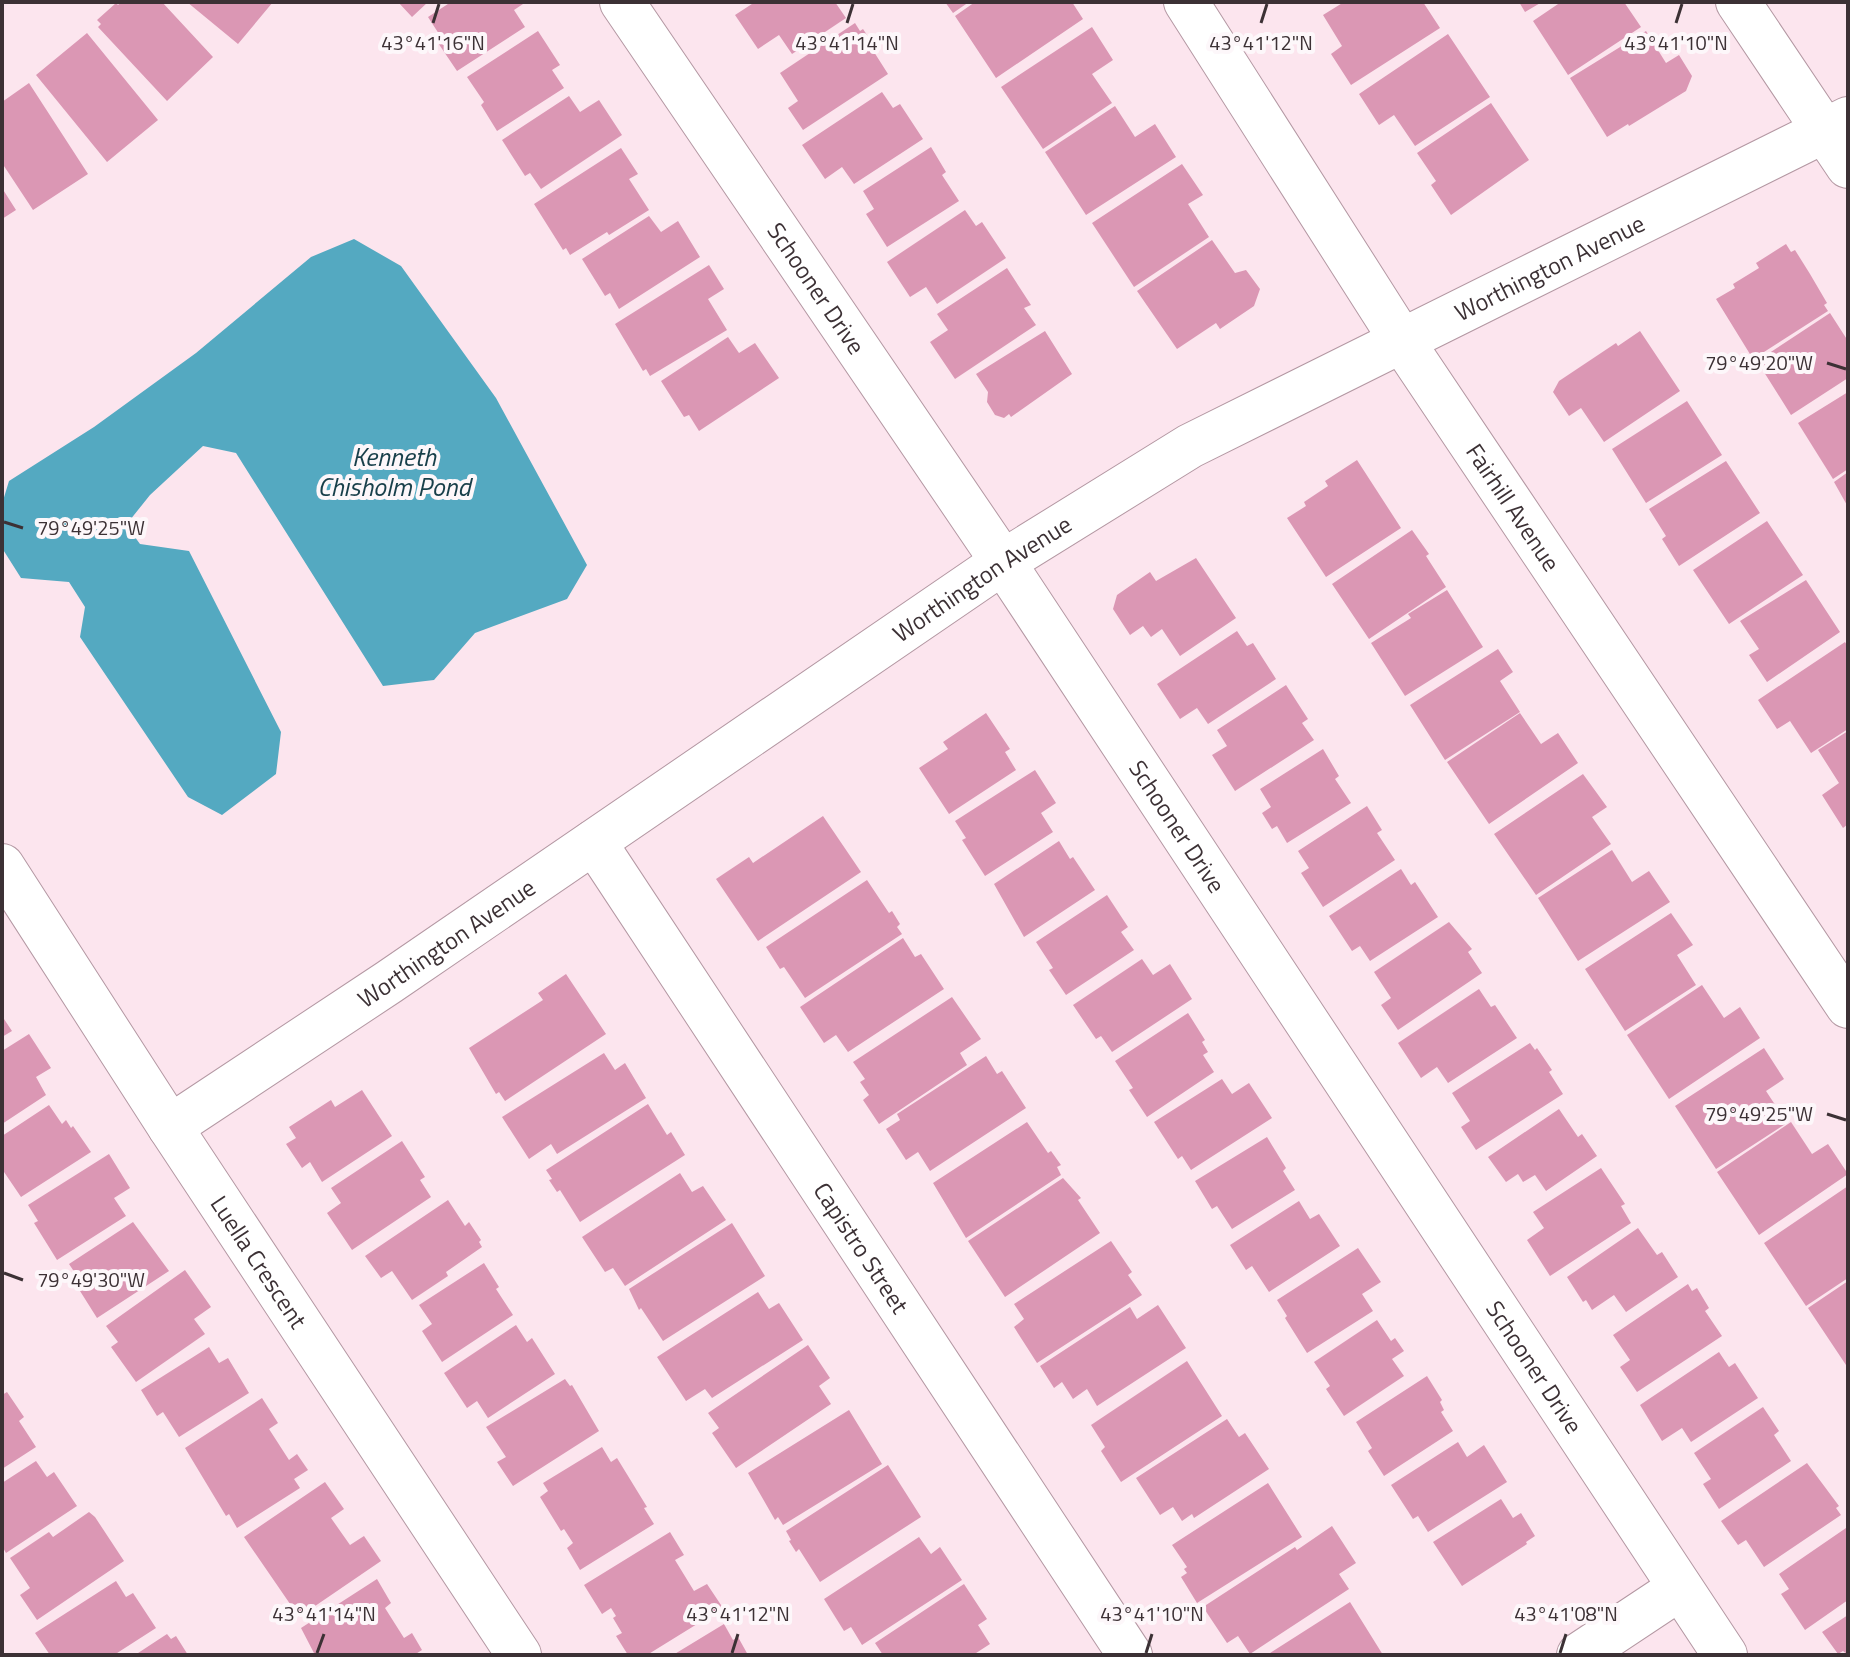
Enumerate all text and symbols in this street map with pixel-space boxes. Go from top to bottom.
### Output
text: 43°41'16"N [381,27,485,58]
text: 43°41'14"N [795,27,899,58]
text: 43°41'12"N [1209,27,1313,58]
text: 43°41'10"N [1624,27,1728,58]
street label: Worthington Avenue [1448,205,1651,330]
street label: Schooner Drive [759,215,875,361]
text: 79°49'20"W [1705,347,1813,378]
street label: Fairhill Avenue [1458,436,1569,578]
water label: Kenneth Chisholm Pond [318,437,473,506]
street label: Worthington Avenue [885,506,1078,651]
text: 79°49'25"W [37,512,145,543]
street label: Schooner Drive [1120,753,1235,900]
street label: Worthington Avenue [350,869,542,1016]
text: 79°49'25"W [1705,1098,1813,1129]
street label: Capistro Street [805,1175,918,1321]
street label: Luella Crescent [202,1188,317,1336]
text: 79°49'30"W [37,1264,145,1295]
street label: Schooner Drive [1478,1293,1592,1441]
text: 43°41'14"N [272,1598,376,1629]
text: 43°41'12"N [686,1598,790,1629]
text: 43°41'10"N [1100,1598,1204,1629]
text: 43°41'08"N [1514,1598,1618,1629]

